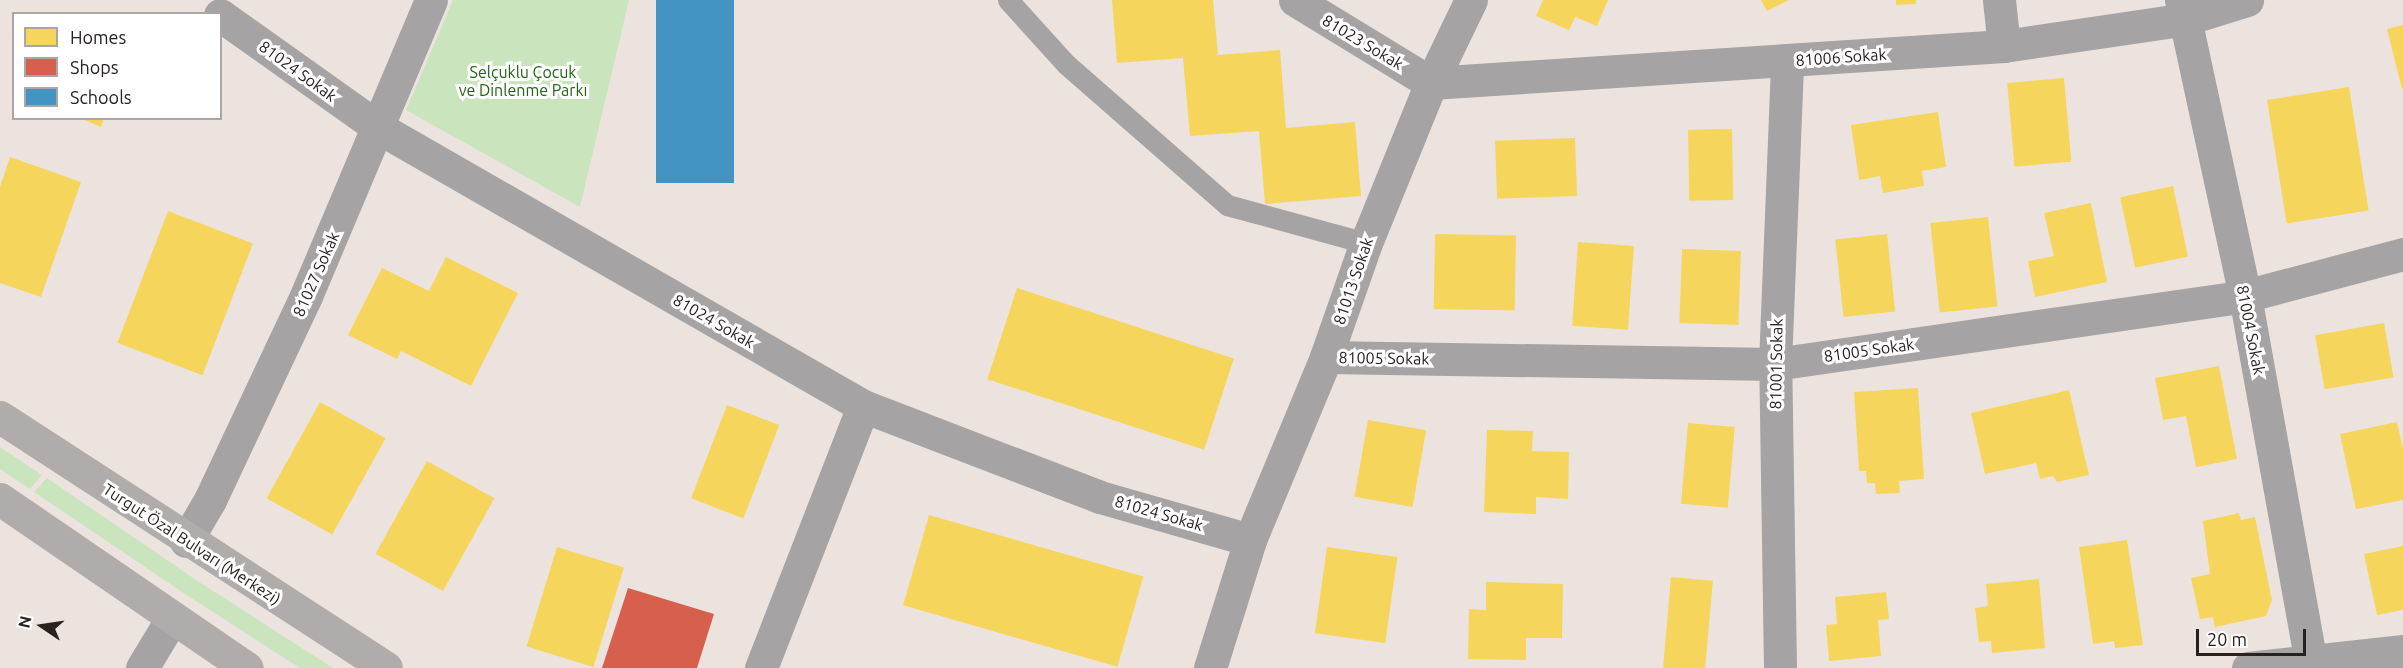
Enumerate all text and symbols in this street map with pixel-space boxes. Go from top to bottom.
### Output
street label: 81023 Sokak [1319,10,1407,74]
legend [12,12,222,120]
text: Homes [70,27,126,47]
street label: 81024 Sokak [256,37,340,105]
street label: 81006 Sokak [1795,44,1887,70]
text: Shops [70,57,119,77]
park label: Selçuklu Çocuk ve Dinlenme Parkı [459,62,587,100]
text: Schools [70,87,132,107]
street label: 81027 Sokak [289,229,343,319]
street label: 81013 Sokak [1329,235,1377,327]
street label: 81004 Sokak [2233,284,2269,376]
street label: 81024 Sokak [670,290,758,352]
street label: 81001 Sokak [1766,318,1786,410]
street label: 81005 Sokak [1823,334,1915,366]
street label: 81005 Sokak [1338,348,1430,368]
street label: Turgut Özal Bulvarı (Merkezi) [100,479,284,609]
street label: 81024 Sokak [1113,491,1205,535]
north arrow [12,596,72,656]
text: N [14,614,35,630]
scale bar [2199,617,2308,655]
text: 20 m [2207,629,2247,649]

